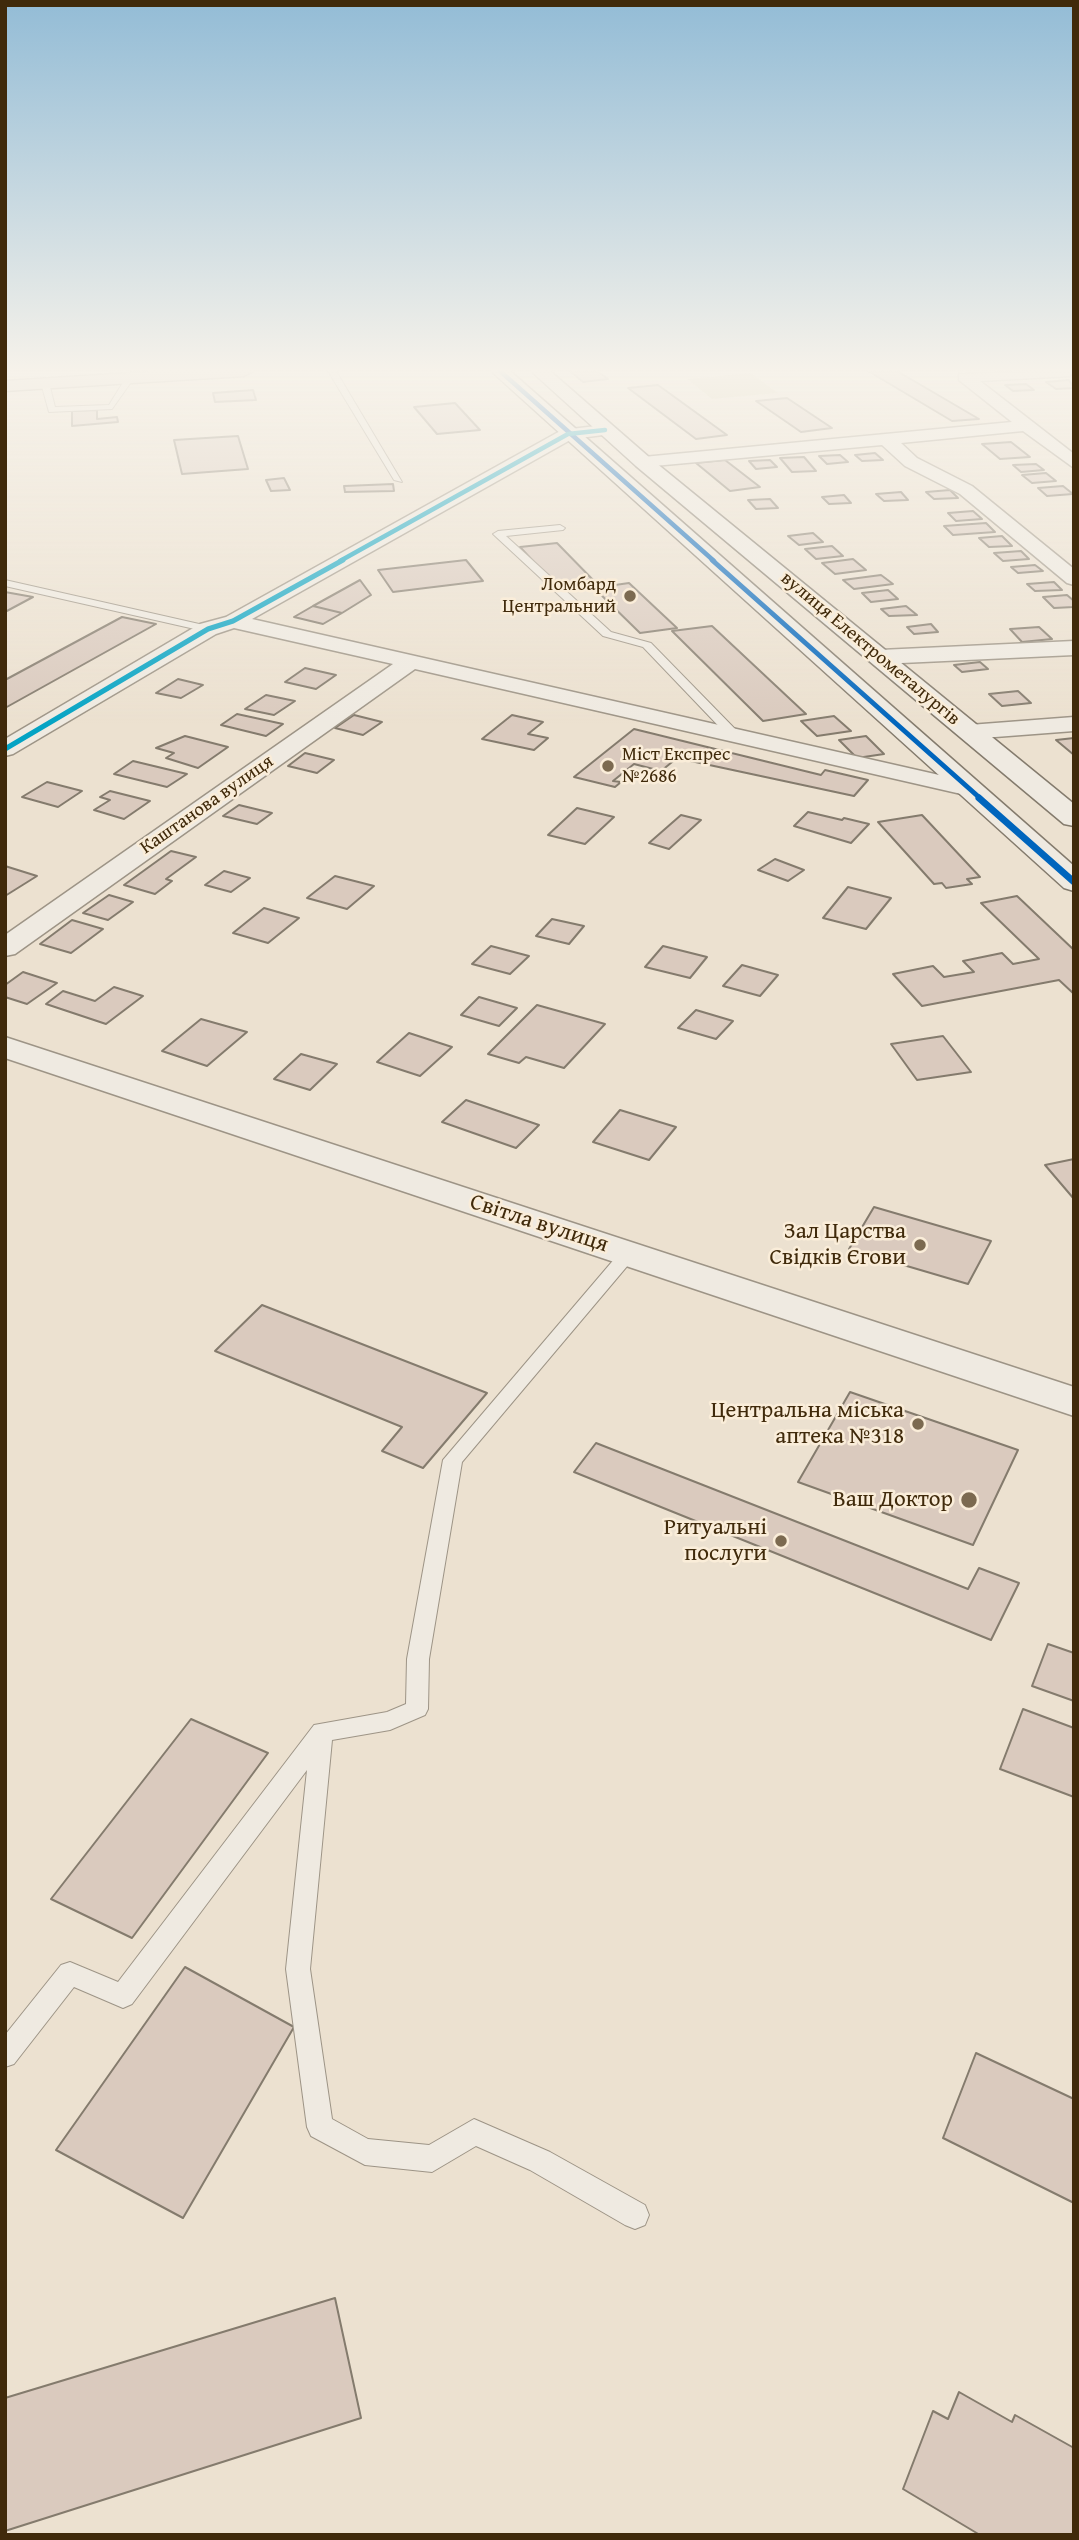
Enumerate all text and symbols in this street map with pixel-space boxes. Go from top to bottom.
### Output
street label: вулиця Електрометалургів [776,567,964,731]
place label: Ломбард Центральний [502,574,616,618]
marker: Ломбард Центральний [622,588,638,604]
place label: Міст Експрес №2686 [622,744,730,788]
street label: Каштанова вулиця [136,750,278,860]
marker: Міст Експрес №2686 [600,758,616,774]
street label: Світла вулиця [466,1189,612,1259]
place label: Зал Царства Свідків Єгови [770,1218,906,1272]
marker: Зал Царства Свідків Єгови [912,1237,928,1253]
place label: Центральна міська аптека №318 [711,1397,904,1451]
marker: Центральна міська аптека №318 [910,1416,926,1432]
place label: Ваш Доктор [833,1486,953,1514]
marker: Ваш Доктор [959,1490,979,1510]
place label: Ритуальні послуги [664,1514,767,1568]
marker: Ритуальні послуги [773,1533,789,1549]

